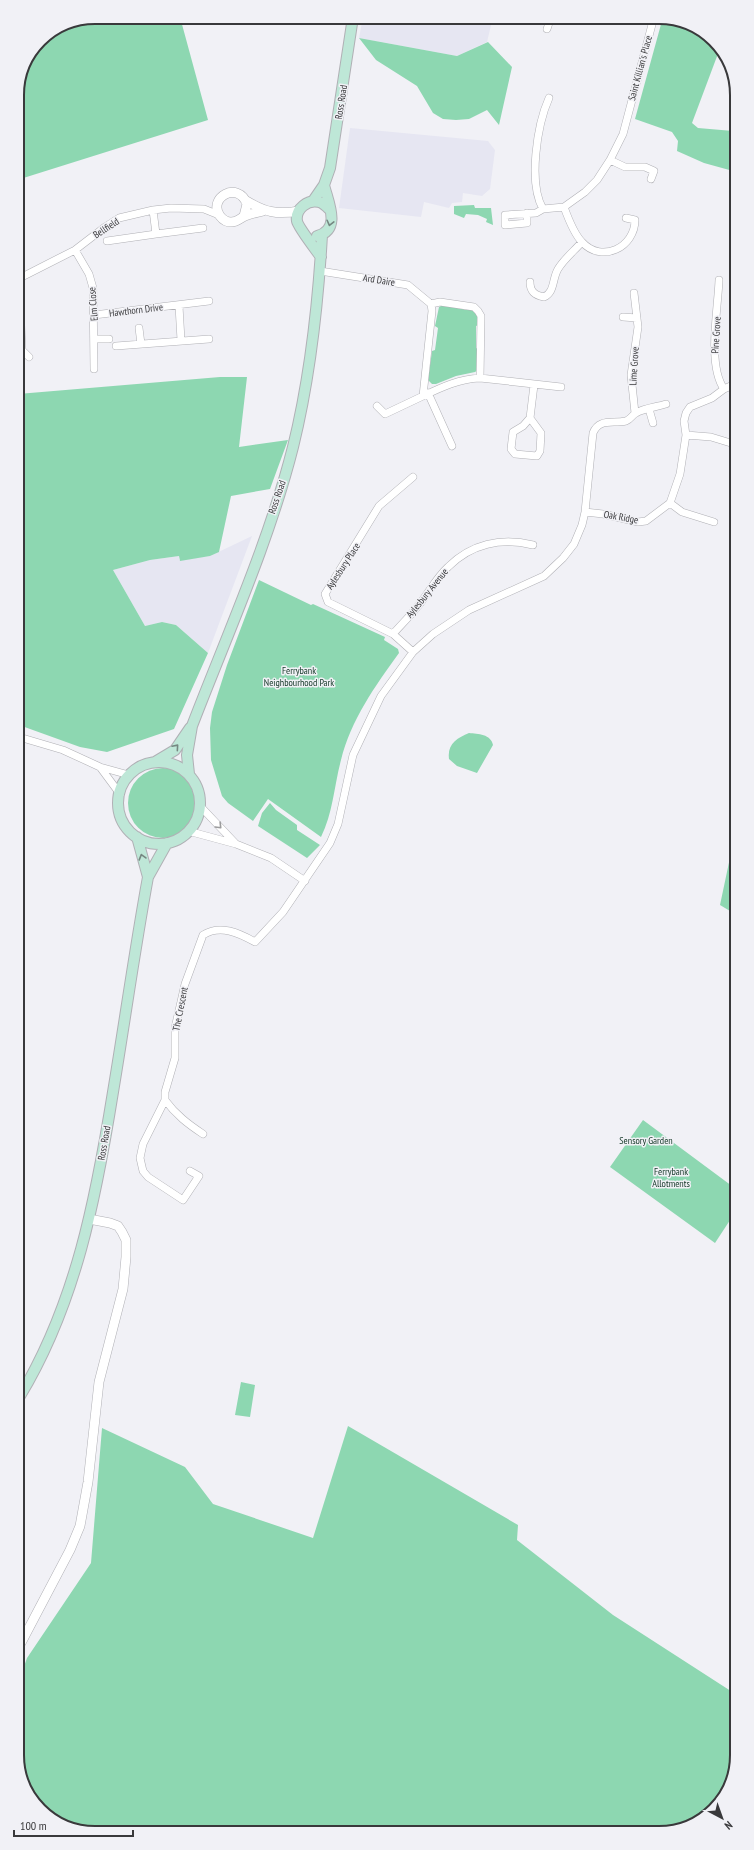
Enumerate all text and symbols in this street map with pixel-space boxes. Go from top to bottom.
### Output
street label: Saint Killian's Place [625,34,655,102]
street label: Ross Road [332,84,350,120]
street label: Bellfield [90,215,122,241]
one-way arrow [327,219,335,226]
street label: Ard Daire [362,271,396,289]
street label: Elm Close [85,287,101,321]
street label: Hawthorn Drive [108,300,164,320]
street label: Pine Grove [708,316,724,354]
street label: Lime Grove [626,346,642,386]
street label: Ross Road [265,478,289,516]
street label: Oak Ridge [603,508,639,526]
street label: Aylesbury Place [323,540,363,592]
street label: Aylesbury Avenue [403,566,451,620]
park label: Ferrybank Neighbourhood Park [264,664,334,689]
one-way arrow [172,744,179,752]
one-way arrow [214,821,221,829]
one-way arrow [138,854,147,861]
street label: The Crescent [169,986,191,1032]
street label: Ross Road [95,1125,113,1161]
park label: Sensory Garden [619,1134,673,1147]
park label: Ferrybank Allotments [652,1165,690,1190]
north arrow [702,1798,742,1838]
scale bar [14,1812,133,1838]
text: 100 m [20,1818,47,1833]
text: N [722,1818,735,1833]

